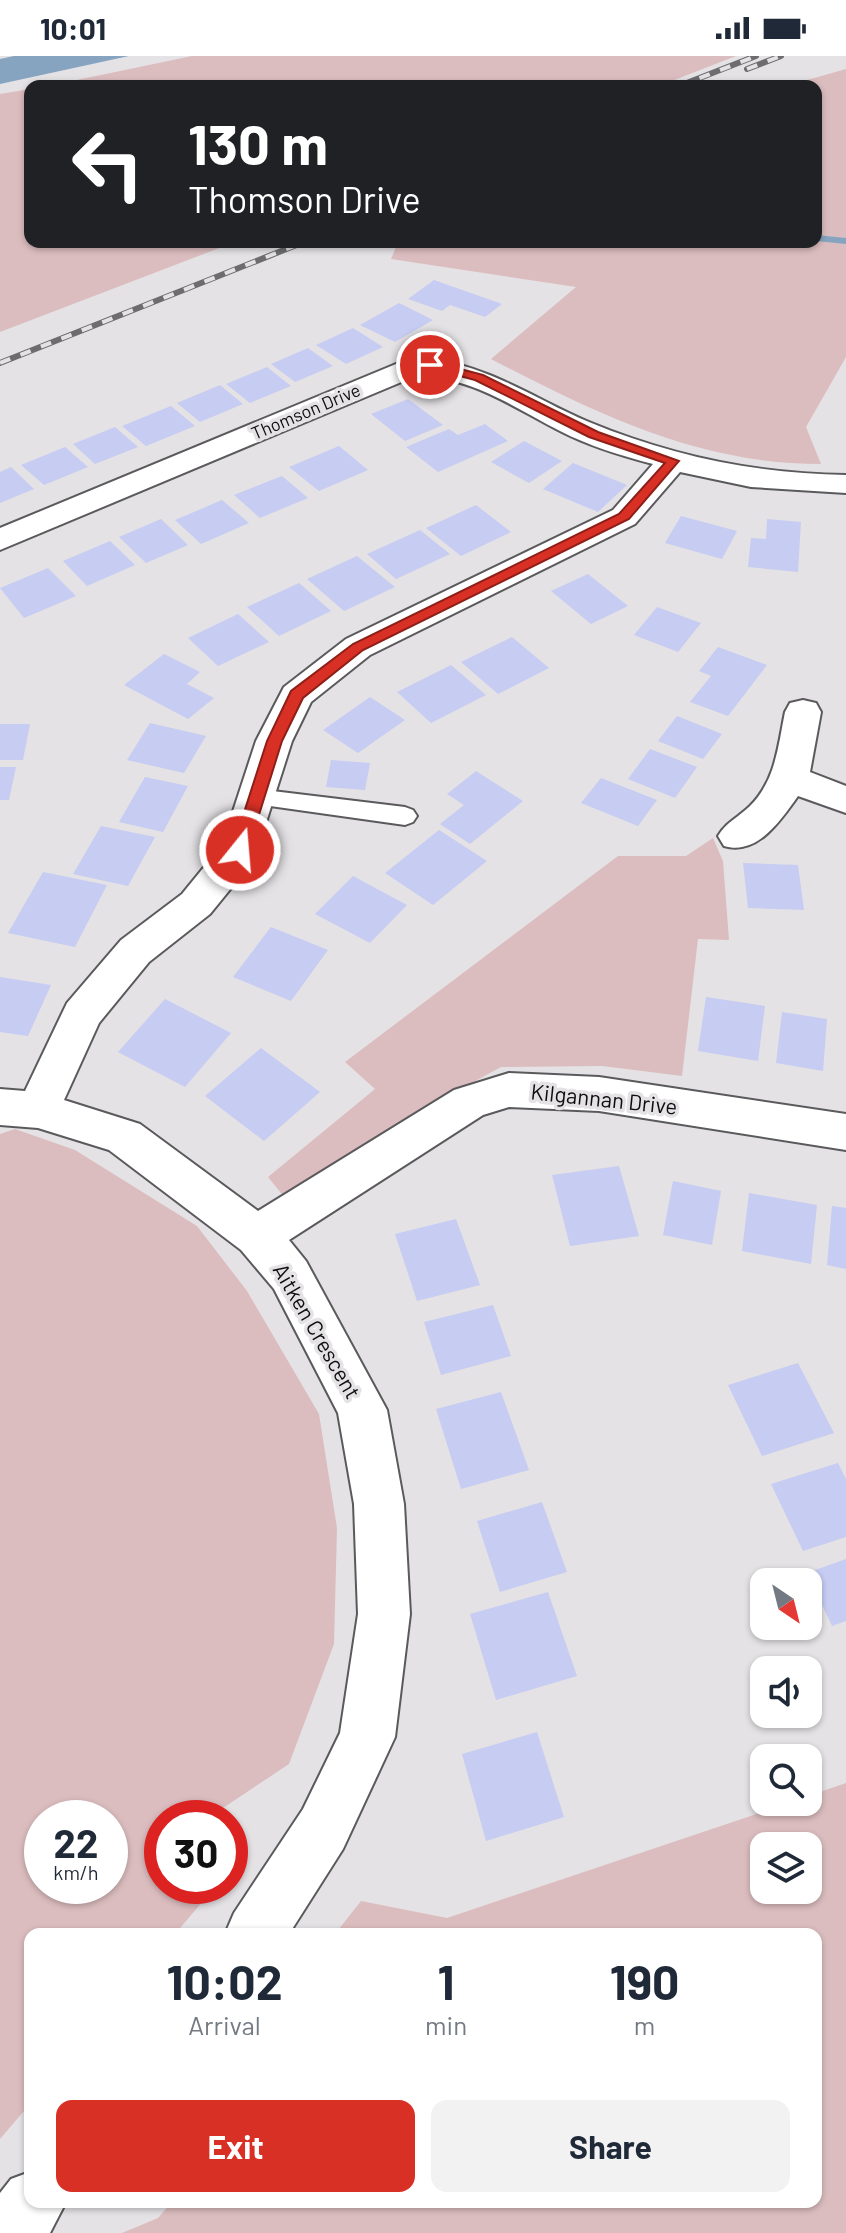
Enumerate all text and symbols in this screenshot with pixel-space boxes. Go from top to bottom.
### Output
text: 10:01 [40,10,106,46]
text: 130 m [188,109,328,176]
icon: left [56,112,160,216]
text: Thomson Drive [188,177,421,220]
pin [396,331,464,399]
icon: arrive [408,343,452,387]
street label: Thomson Drive [248,378,363,444]
position arrow [198,808,282,892]
street label: Kilgannan Drive [529,1077,679,1119]
street label: Aitken Crescent [269,1258,367,1403]
north arrow [750,1568,822,1640]
map controls [750,1568,822,1904]
button: sound [750,1656,822,1728]
button: search [750,1744,822,1816]
speed limit sign: 30 [144,1800,248,1904]
text: 22 [54,1818,98,1866]
button: layers [750,1832,822,1904]
text: km/h [53,1860,99,1884]
text: 10:02 [166,1952,283,2010]
text: 1 [438,1952,455,2010]
text: 190 [610,1952,679,2010]
text: Arrival [188,2009,261,2040]
text: min [425,2009,467,2040]
text: m [634,2009,655,2040]
button: Exit [56,2100,415,2192]
button: Share [431,2100,790,2192]

